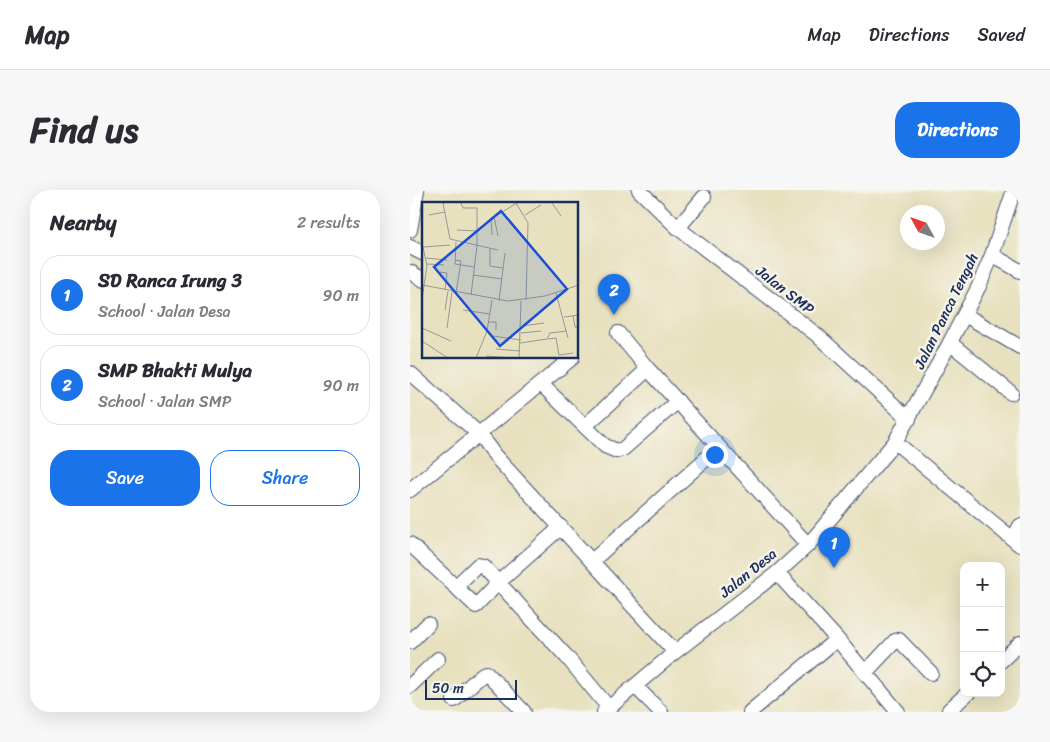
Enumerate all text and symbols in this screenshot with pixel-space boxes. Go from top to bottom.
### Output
text: Map [25,14,69,56]
text: Map [808,19,841,51]
text: Directions [869,19,950,51]
text: Saved [978,19,1025,51]
text: Find us [30,99,138,161]
button: Directions [895,102,1020,158]
inset map [422,202,579,359]
text: Nearby [50,204,116,242]
north arrow [900,205,945,250]
text: 2 results [297,208,360,237]
street label: Jalan Panca Tengah [906,248,985,374]
street label: Jalan SMP [749,258,820,321]
text: SD Ranca Irung 3 [98,264,242,297]
pin: 2 [598,274,630,315]
text: 1 [64,281,70,310]
text: 90 m [323,281,359,310]
text: School · Jalan Desa [98,297,231,326]
text: SMP Bhakti Mulya [98,354,252,387]
text: 2 [62,371,72,400]
text: 90 m [323,371,359,400]
text: School · Jalan SMP [98,387,231,416]
your location [702,442,728,468]
button: Save [50,450,200,506]
button: Share [210,450,360,506]
pin: 1 [818,527,850,568]
street label: Jalan Desa [713,541,783,605]
map controls [960,562,1005,697]
button: + [960,562,1005,607]
button: − [960,607,1005,652]
button: locate [960,652,1005,697]
text: 50 m [432,676,464,701]
scale bar [425,677,518,700]

